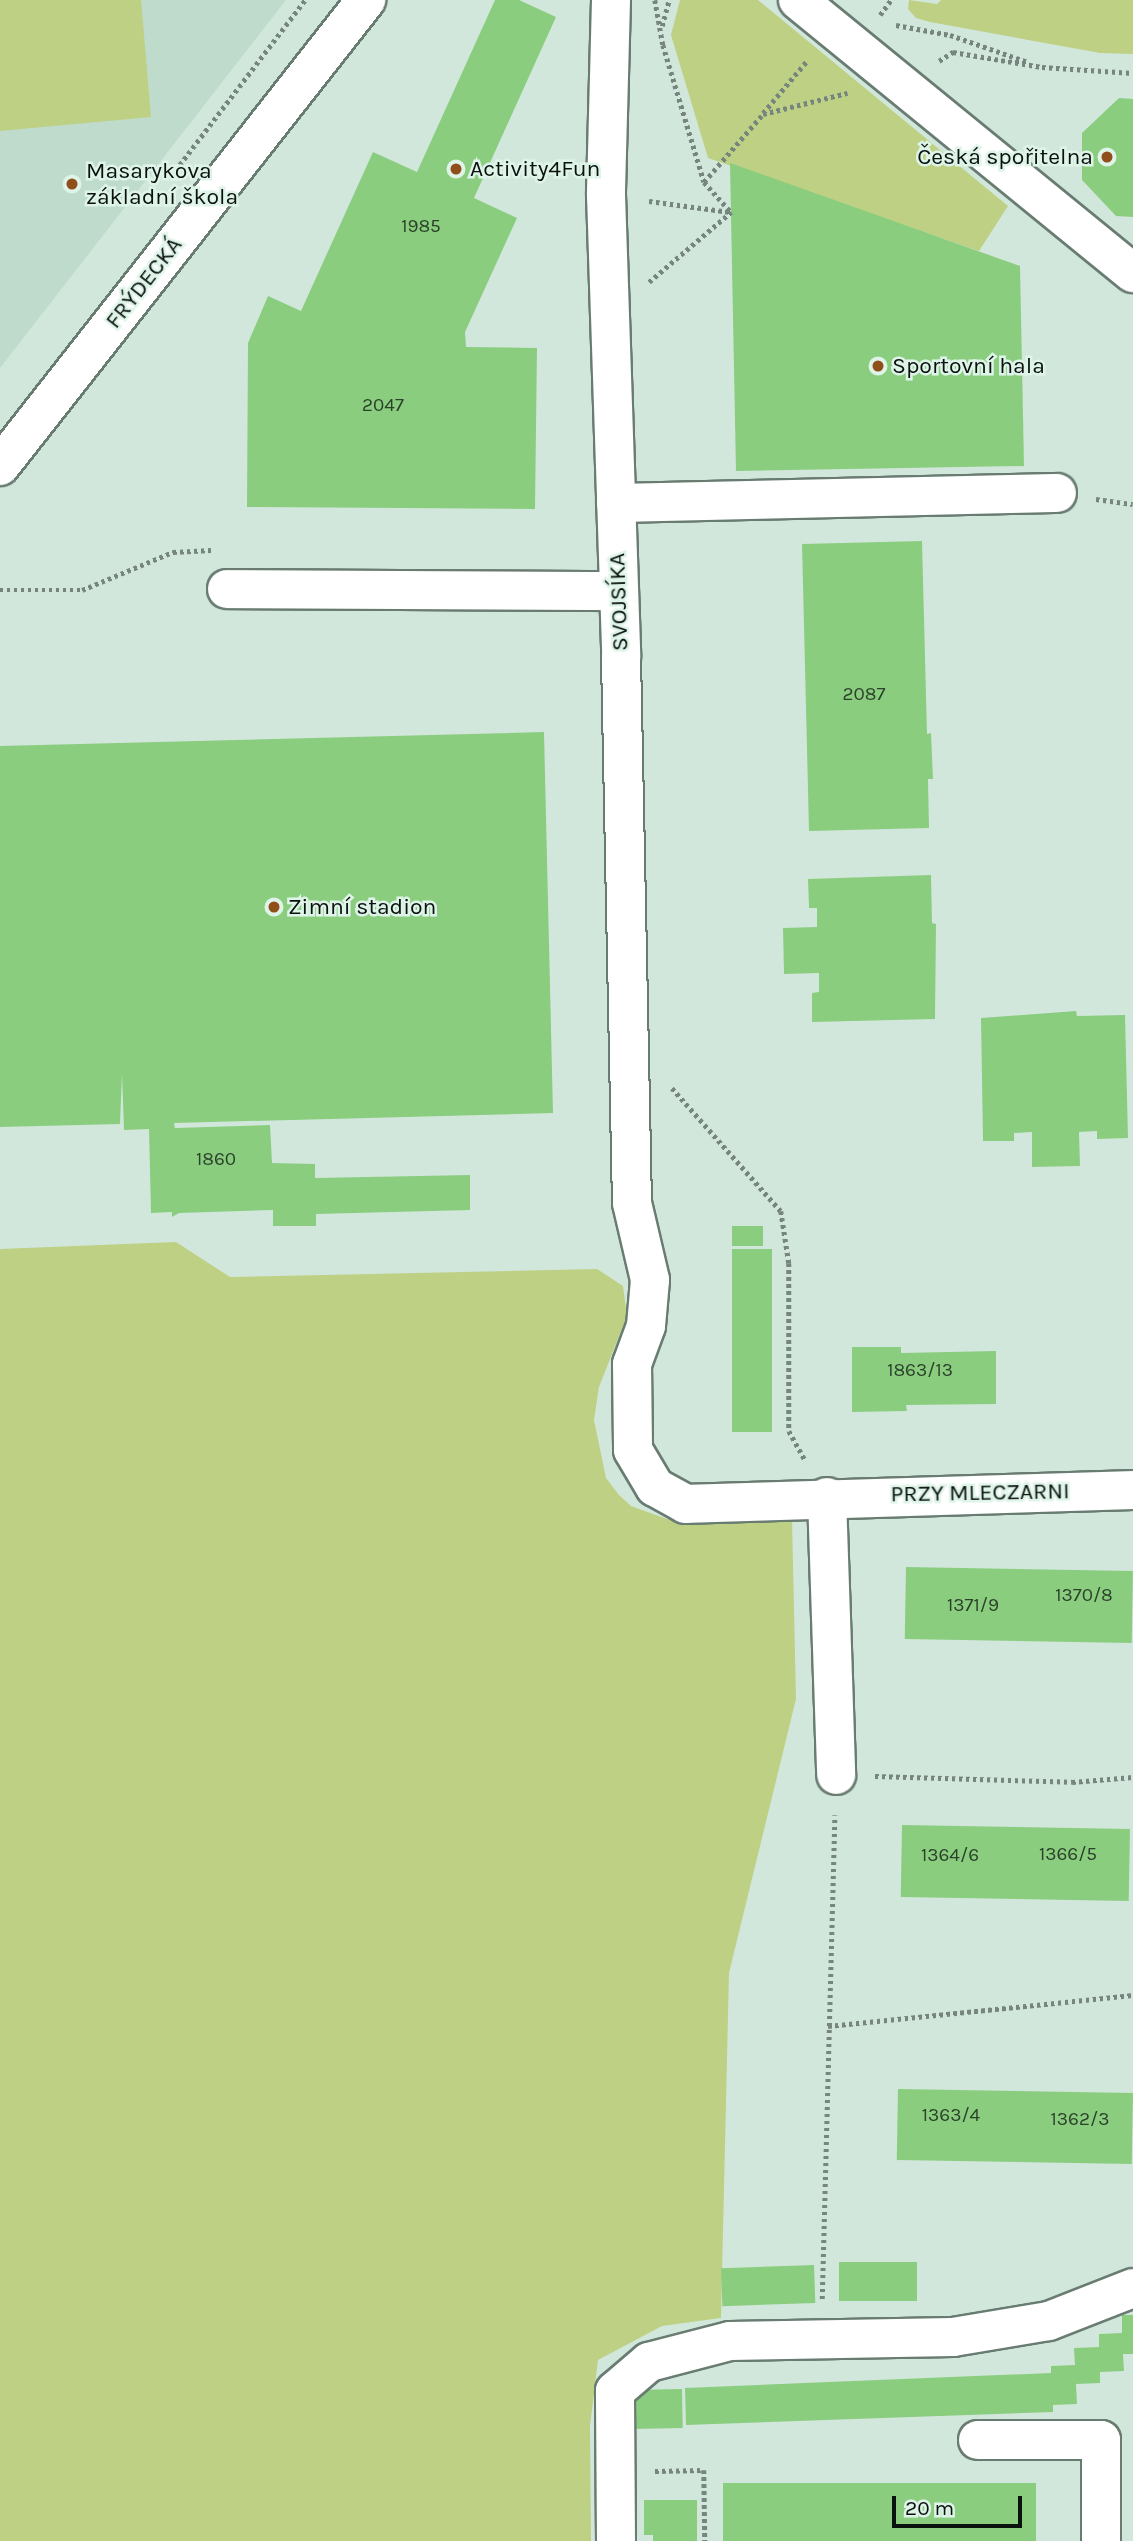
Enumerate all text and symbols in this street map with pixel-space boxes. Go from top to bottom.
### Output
place label: Česká spořitelna [917,143,1093,171]
marker: Česká spořitelna [1099,149,1115,165]
place label: Activity4Fun [470,155,601,183]
place label: Masarykova základní škola [86,157,238,211]
marker: Activity4Fun [448,161,464,177]
marker: Masarykova základní škola [64,176,80,192]
house number: 1985 [401,216,441,238]
street label: FRÝDECKÁ [100,232,188,334]
place label: Sportovní hala [892,352,1045,380]
marker: Sportovní hala [870,358,886,374]
house number: 2047 [362,395,404,417]
street label: SVOJSÍKA [603,552,635,652]
house number: 2087 [843,684,885,706]
place label: Zimní stadion [288,893,436,921]
marker: Zimní stadion [266,899,282,915]
house number: 1860 [196,1149,236,1171]
house number: 1863/13 [887,1360,953,1382]
street label: PRZY MLECZARNI [890,1478,1070,1508]
house number: 1370/8 [1055,1585,1113,1607]
house number: 1371/9 [947,1595,999,1617]
house number: 1366/5 [1039,1844,1097,1866]
house number: 1364/6 [921,1845,979,1867]
house number: 1363/4 [922,2105,980,2127]
house number: 1362/3 [1051,2109,1109,2131]
scale bar [895,2482,1024,2526]
text: 20 m [905,2496,954,2520]

